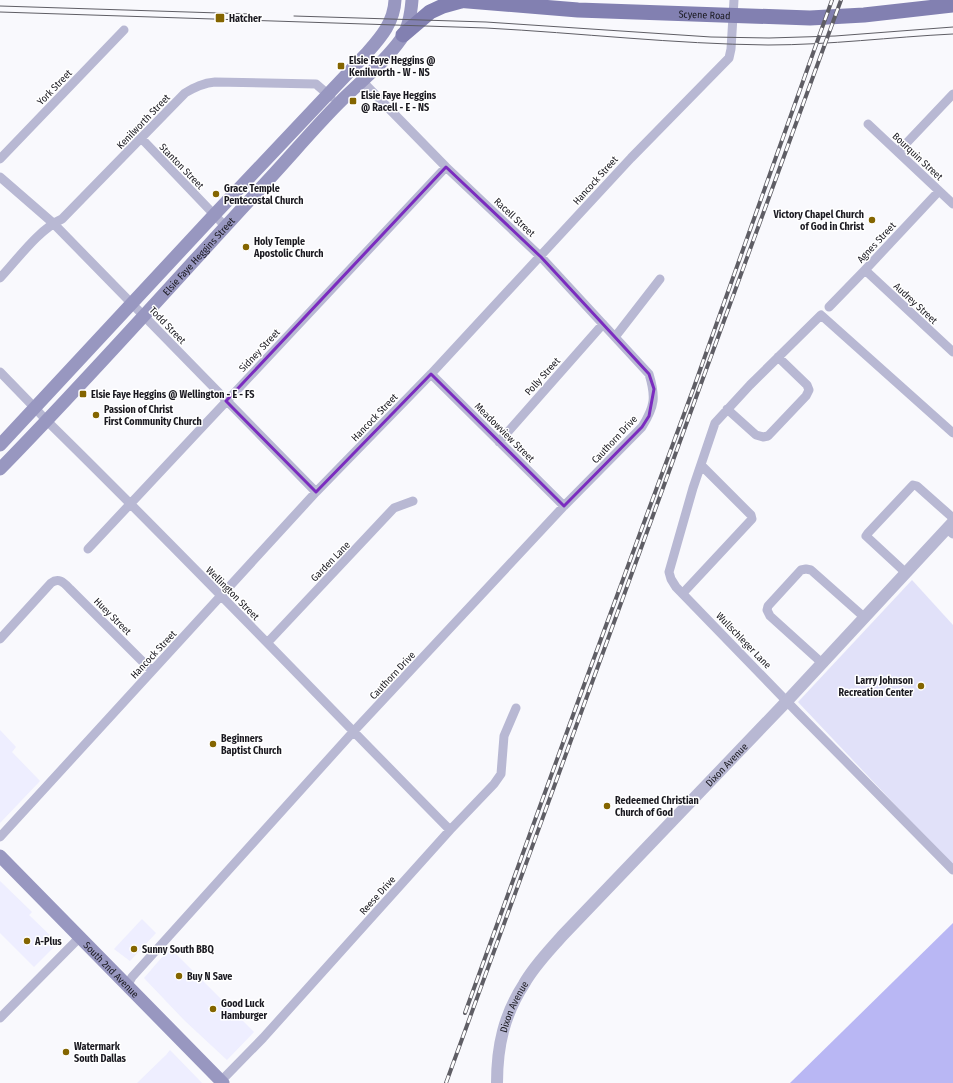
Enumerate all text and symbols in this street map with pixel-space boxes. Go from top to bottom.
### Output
street label: Scyene Road [678,8,731,22]
marker: Hatcher [214,12,226,24]
place label: Hatcher [229,13,262,25]
place label: Elsie Faye Heggins @ Kenilworth - W - NS [349,55,436,79]
marker: Elsie Faye Heggins @ Kenilworth - W - NS [336,61,346,71]
street label: York Street [35,67,75,108]
place label: Elsie Faye Heggins @ Racell - E - NS [361,90,437,114]
street label: Kenilworth Street [115,91,173,152]
marker: Elsie Faye Heggins @ Racell - E - NS [348,96,358,106]
street label: Bourquin Street [890,130,946,184]
street label: Stanton Street [156,141,207,193]
street label: Hancock Street [571,153,621,208]
place label: Grace Temple Pentecostal Church [224,183,303,207]
marker: Grace Temple Pentecostal Church [211,189,221,199]
street label: Racell Street [491,196,538,240]
place label: Victory Chapel Church of God in Christ [772,209,864,233]
street label: Elsie Faye Heggins Street [161,215,238,298]
marker: Victory Chapel Church of God in Christ [867,215,877,225]
street label: Agnes Street [855,219,899,266]
place label: Holy Temple Apostolic Church [253,236,324,260]
marker: Holy Temple Apostolic Church [241,242,251,252]
street label: Audrey Street [891,280,940,327]
street label: Todd Street [147,305,188,347]
street label: Sidney Street [237,326,283,375]
street label: Polly Street [523,355,563,398]
marker: Elsie Faye Heggins @ Wellington - E - FS [78,389,88,399]
place label: Elsie Faye Heggins @ Wellington - E - FS [91,389,254,401]
street label: Hancock Street [349,391,401,444]
street label: Meadowview Street [472,400,537,466]
place label: Passion of Christ First Community Church [104,404,202,428]
marker: Passion of Christ First Community Church [91,410,101,420]
street label: Cauthorn Drive [589,413,640,466]
street label: Garden Lane [309,539,353,584]
street label: Wellington Street [203,564,262,623]
street label: Huey Street [91,596,134,638]
street label: Wullschleger Lane [713,610,773,672]
street label: Hancock Street [128,628,180,681]
street label: Cauthorn Drive [367,649,418,702]
place label: Larry Johnson Recreation Center [839,675,913,699]
marker: Larry Johnson Recreation Center [916,681,926,691]
place label: Beginners Baptist Church [221,733,282,757]
marker: Beginners Baptist Church [208,739,218,749]
street label: Dixon Avenue [703,741,751,789]
place label: Redeemed Christian Church of God [615,795,699,819]
marker: Redeemed Christian Church of God [602,801,612,811]
street label: Reese Drive [357,874,398,917]
marker: A-Plus [22,936,32,946]
place label: A-Plus [34,936,62,948]
street label: South 2nd Avenue [81,940,141,1001]
marker: Sunny South BBQ [129,944,139,954]
place label: Sunny South BBQ [142,944,214,956]
marker: Buy N Save [174,971,184,981]
place label: Buy N Save [187,971,232,983]
street label: Dixon Avenue [498,979,531,1034]
place label: Good Luck Hamburger [221,998,268,1022]
marker: Good Luck Hamburger [208,1004,218,1014]
place label: Watermark South Dallas [74,1041,127,1065]
marker: Watermark South Dallas [61,1047,71,1057]

